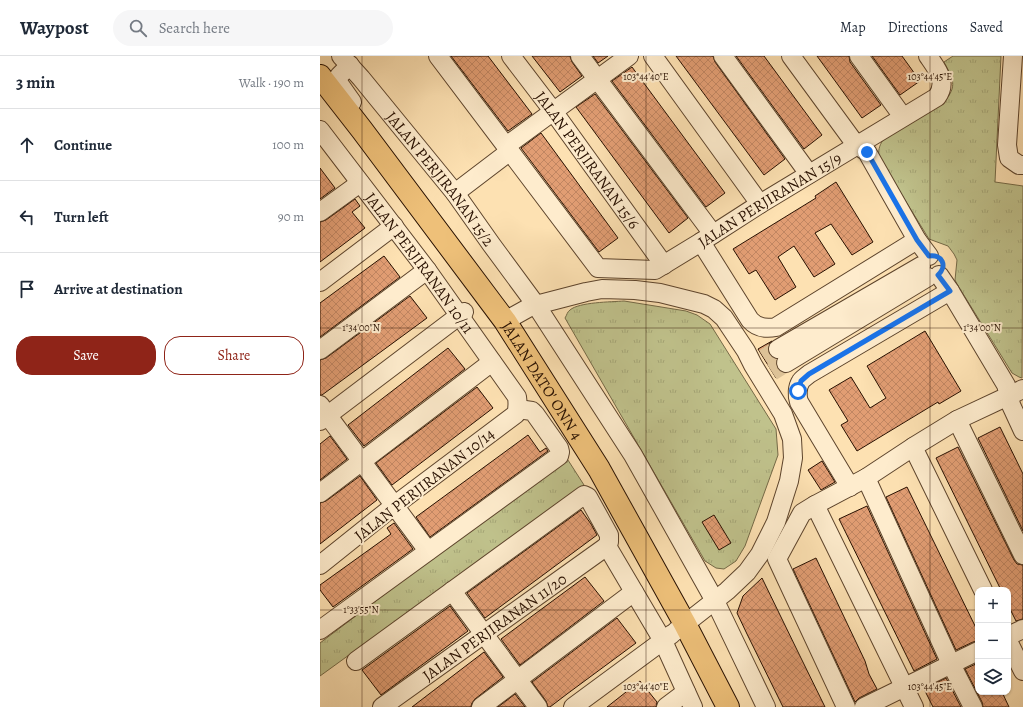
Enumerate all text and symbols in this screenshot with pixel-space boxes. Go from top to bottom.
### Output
search box [113,10,393,46]
text: Waypost [20,15,89,41]
icon: search [127,17,149,39]
text: Search here [159,18,230,38]
text: Map [840,18,866,37]
text: Directions [888,18,948,37]
text: Saved [970,18,1003,37]
text: 103°44'40"E [623,70,669,83]
text: 103°44'45"E [908,70,952,83]
text: 3 min [16,71,55,94]
text: Walk · 190 m [239,74,304,91]
street label: JALAN PERJIRANAN 15/6 [530,87,644,234]
street label: JALAN PERJIRANAN 15/2 [380,107,499,251]
icon: ahead [16,134,38,156]
text: Continue [54,135,112,155]
text: 100 m [272,136,304,153]
route end [858,143,876,161]
street label: JALAN PERJIRANAN 15/9 [694,147,846,253]
street label: JALAN PERJIRANAN 10/11 [359,188,479,339]
icon: left [16,206,38,228]
text: Turn left [54,207,109,227]
text: 90 m [278,208,304,225]
icon: arrive [16,278,38,300]
text: Arrive at destination [54,279,183,299]
street label: JALAN DATO' ONN 4 [496,317,588,444]
text: 1°34'00"N [342,321,380,334]
text: 1°34'00"N [963,321,1001,334]
button: Save [16,336,156,375]
button: Share [164,336,304,375]
route start [789,382,807,400]
street label: JALAN PERJIRANAN 10/14 [350,423,499,546]
street label: JALAN PERJIRANAN 11/20 [418,568,571,687]
map controls [975,587,1011,695]
button: + [975,587,1011,623]
text: 1°33'55"N [343,603,379,616]
button: − [975,623,1011,659]
button: layers [975,659,1011,695]
text: 103°44'40"E [623,680,669,693]
text: 103°44'45"E [908,680,952,693]

